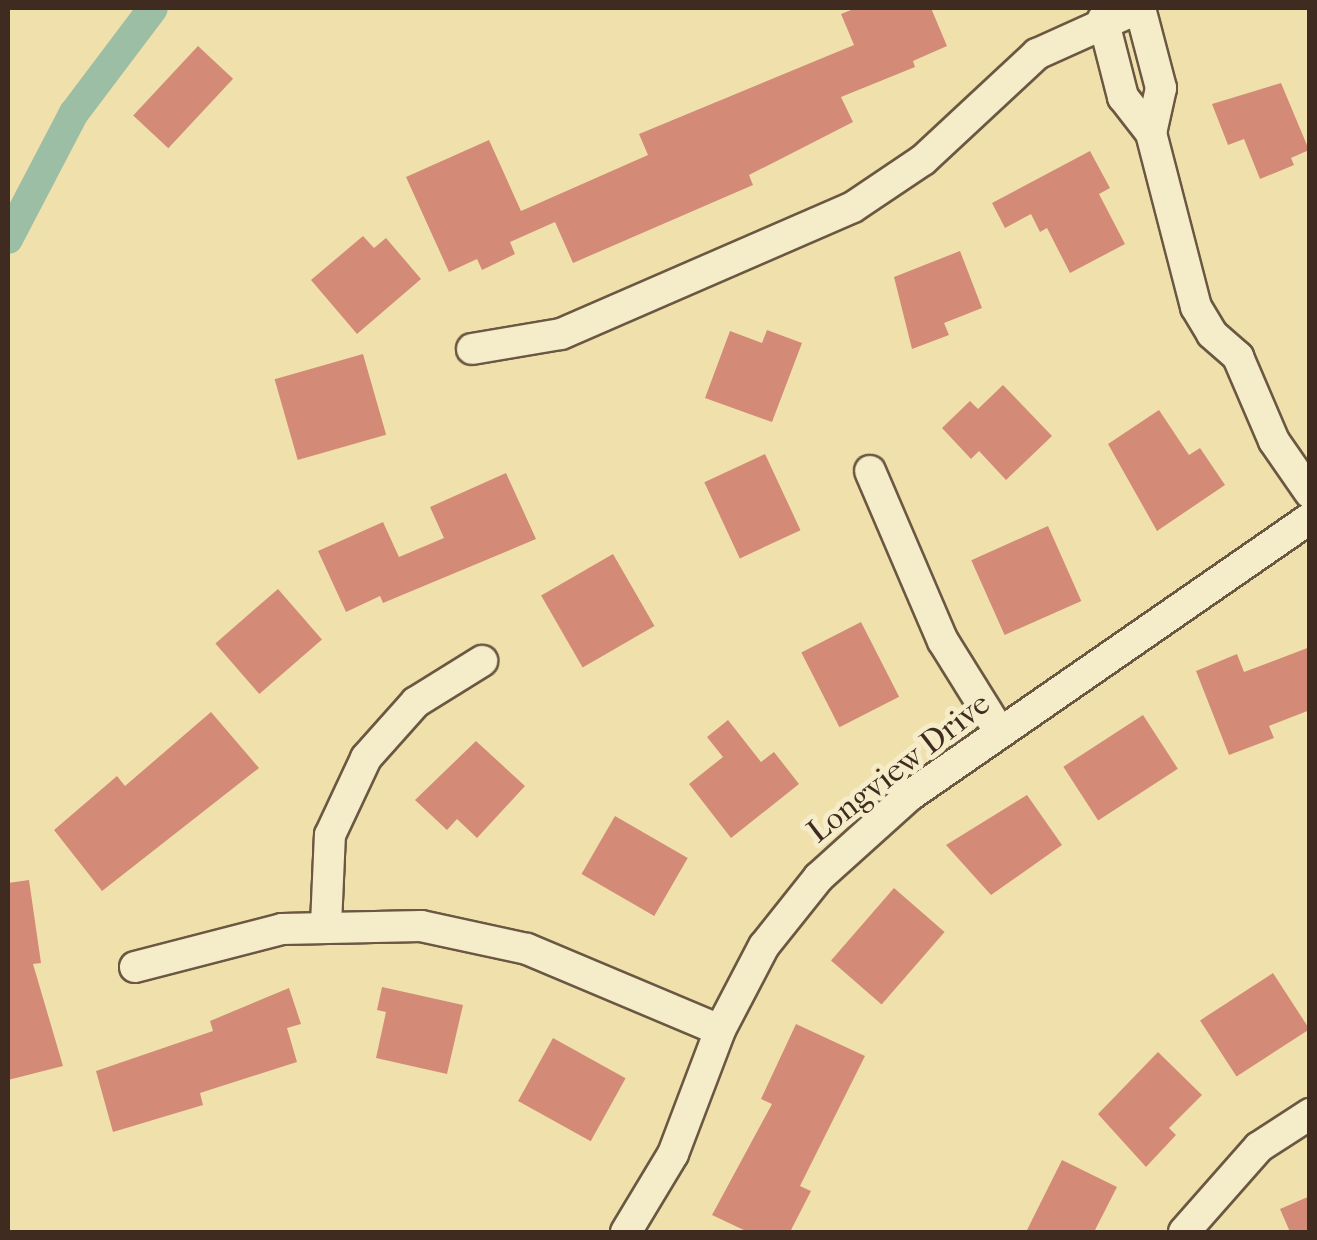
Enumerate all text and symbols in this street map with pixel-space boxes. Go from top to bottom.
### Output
street label: Longview Drive [800,685,998,851]

